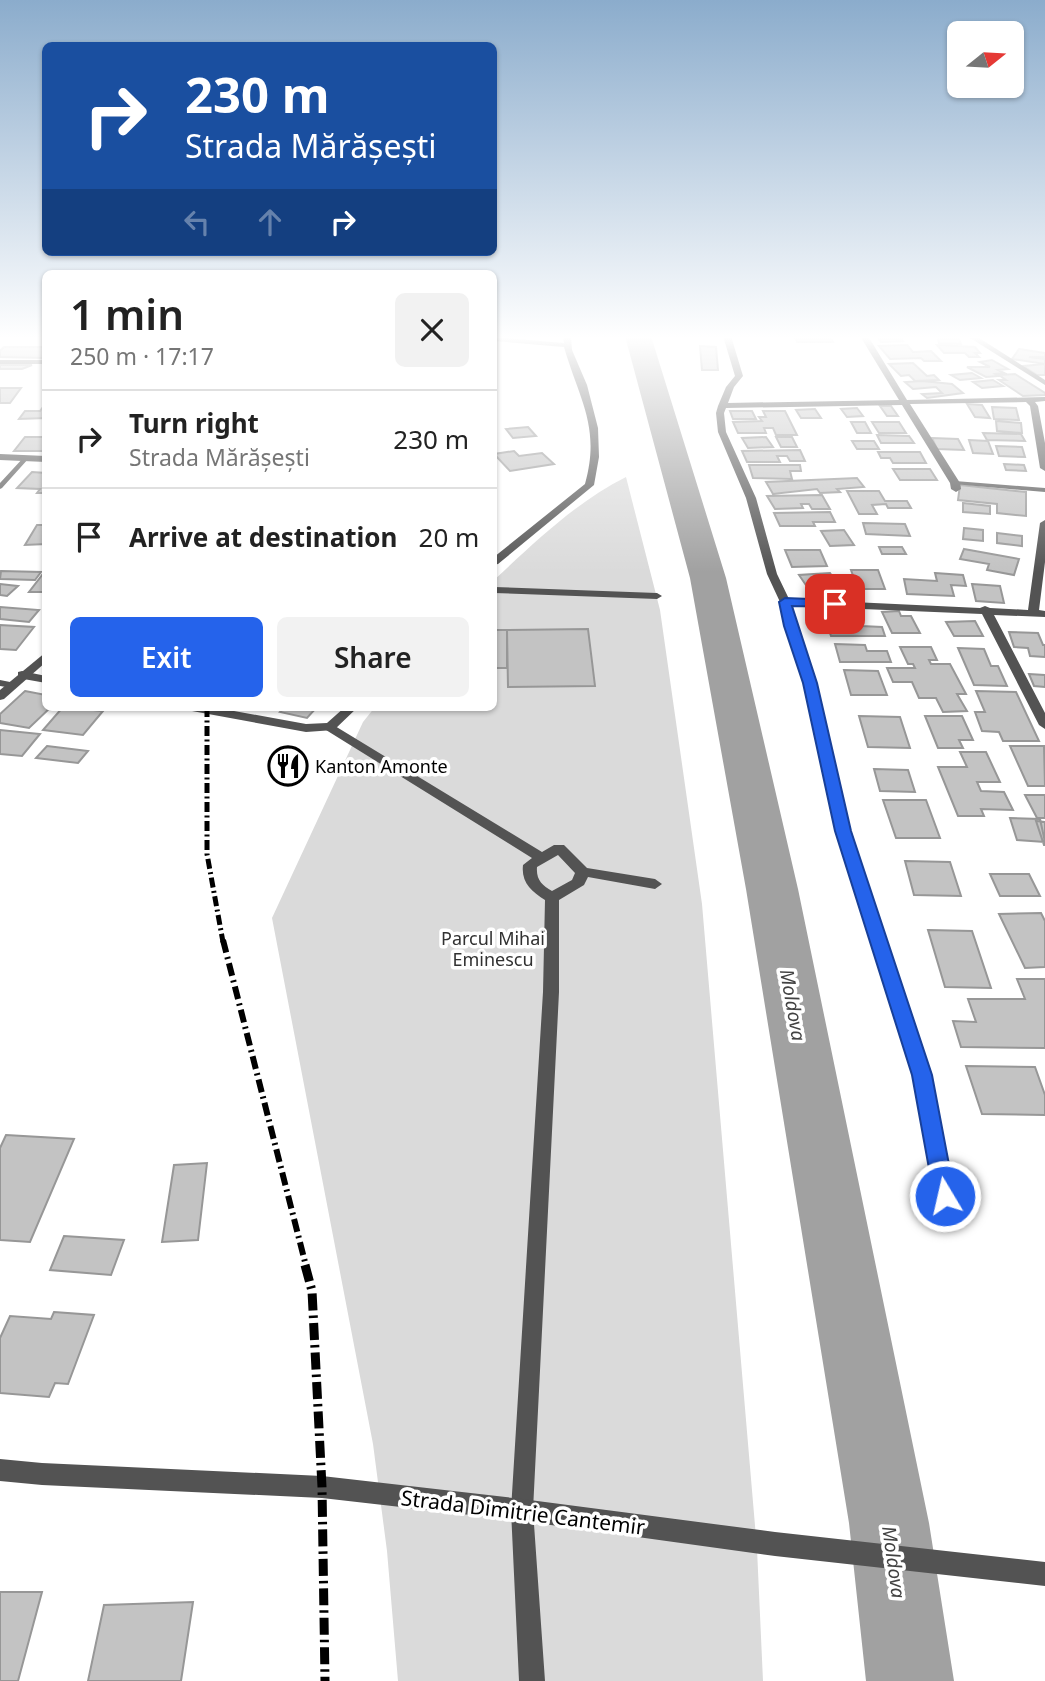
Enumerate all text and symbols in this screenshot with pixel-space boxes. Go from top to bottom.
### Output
north arrow [947,21,1024,98]
map controls [947,21,1024,98]
text: 230 m [185,61,330,127]
icon: right [70,70,161,161]
text: Strada Mărășești [185,124,437,167]
icon: left [178,203,216,241]
icon: ahead [251,203,289,241]
icon: right [324,203,362,241]
text: 1 min [70,285,184,342]
button: close [395,293,469,367]
text: 250 m · 17:17 [70,340,214,372]
text: Turn right [129,405,259,441]
icon: right [70,420,108,458]
text: 230 m [393,421,469,457]
text: Strada Mărășești [129,441,310,473]
icon: arrive [70,518,108,556]
text: Arrive at destination [129,519,398,555]
text: 20 m [419,519,479,555]
pin [805,574,865,634]
icon: arrive [816,585,854,623]
button: Exit [70,617,263,697]
button: Share [277,617,469,697]
restaurant icon: Kanton Amonte [267,745,309,787]
place label: Kanton Amonte [315,754,448,778]
park label: Parcul Mihai Eminescu [441,926,545,971]
water label: Moldova [774,967,812,1043]
position arrow [908,1159,982,1233]
street label: Strada Dimitrie Cantemir [400,1483,647,1541]
water label: Moldova [876,1524,912,1600]

